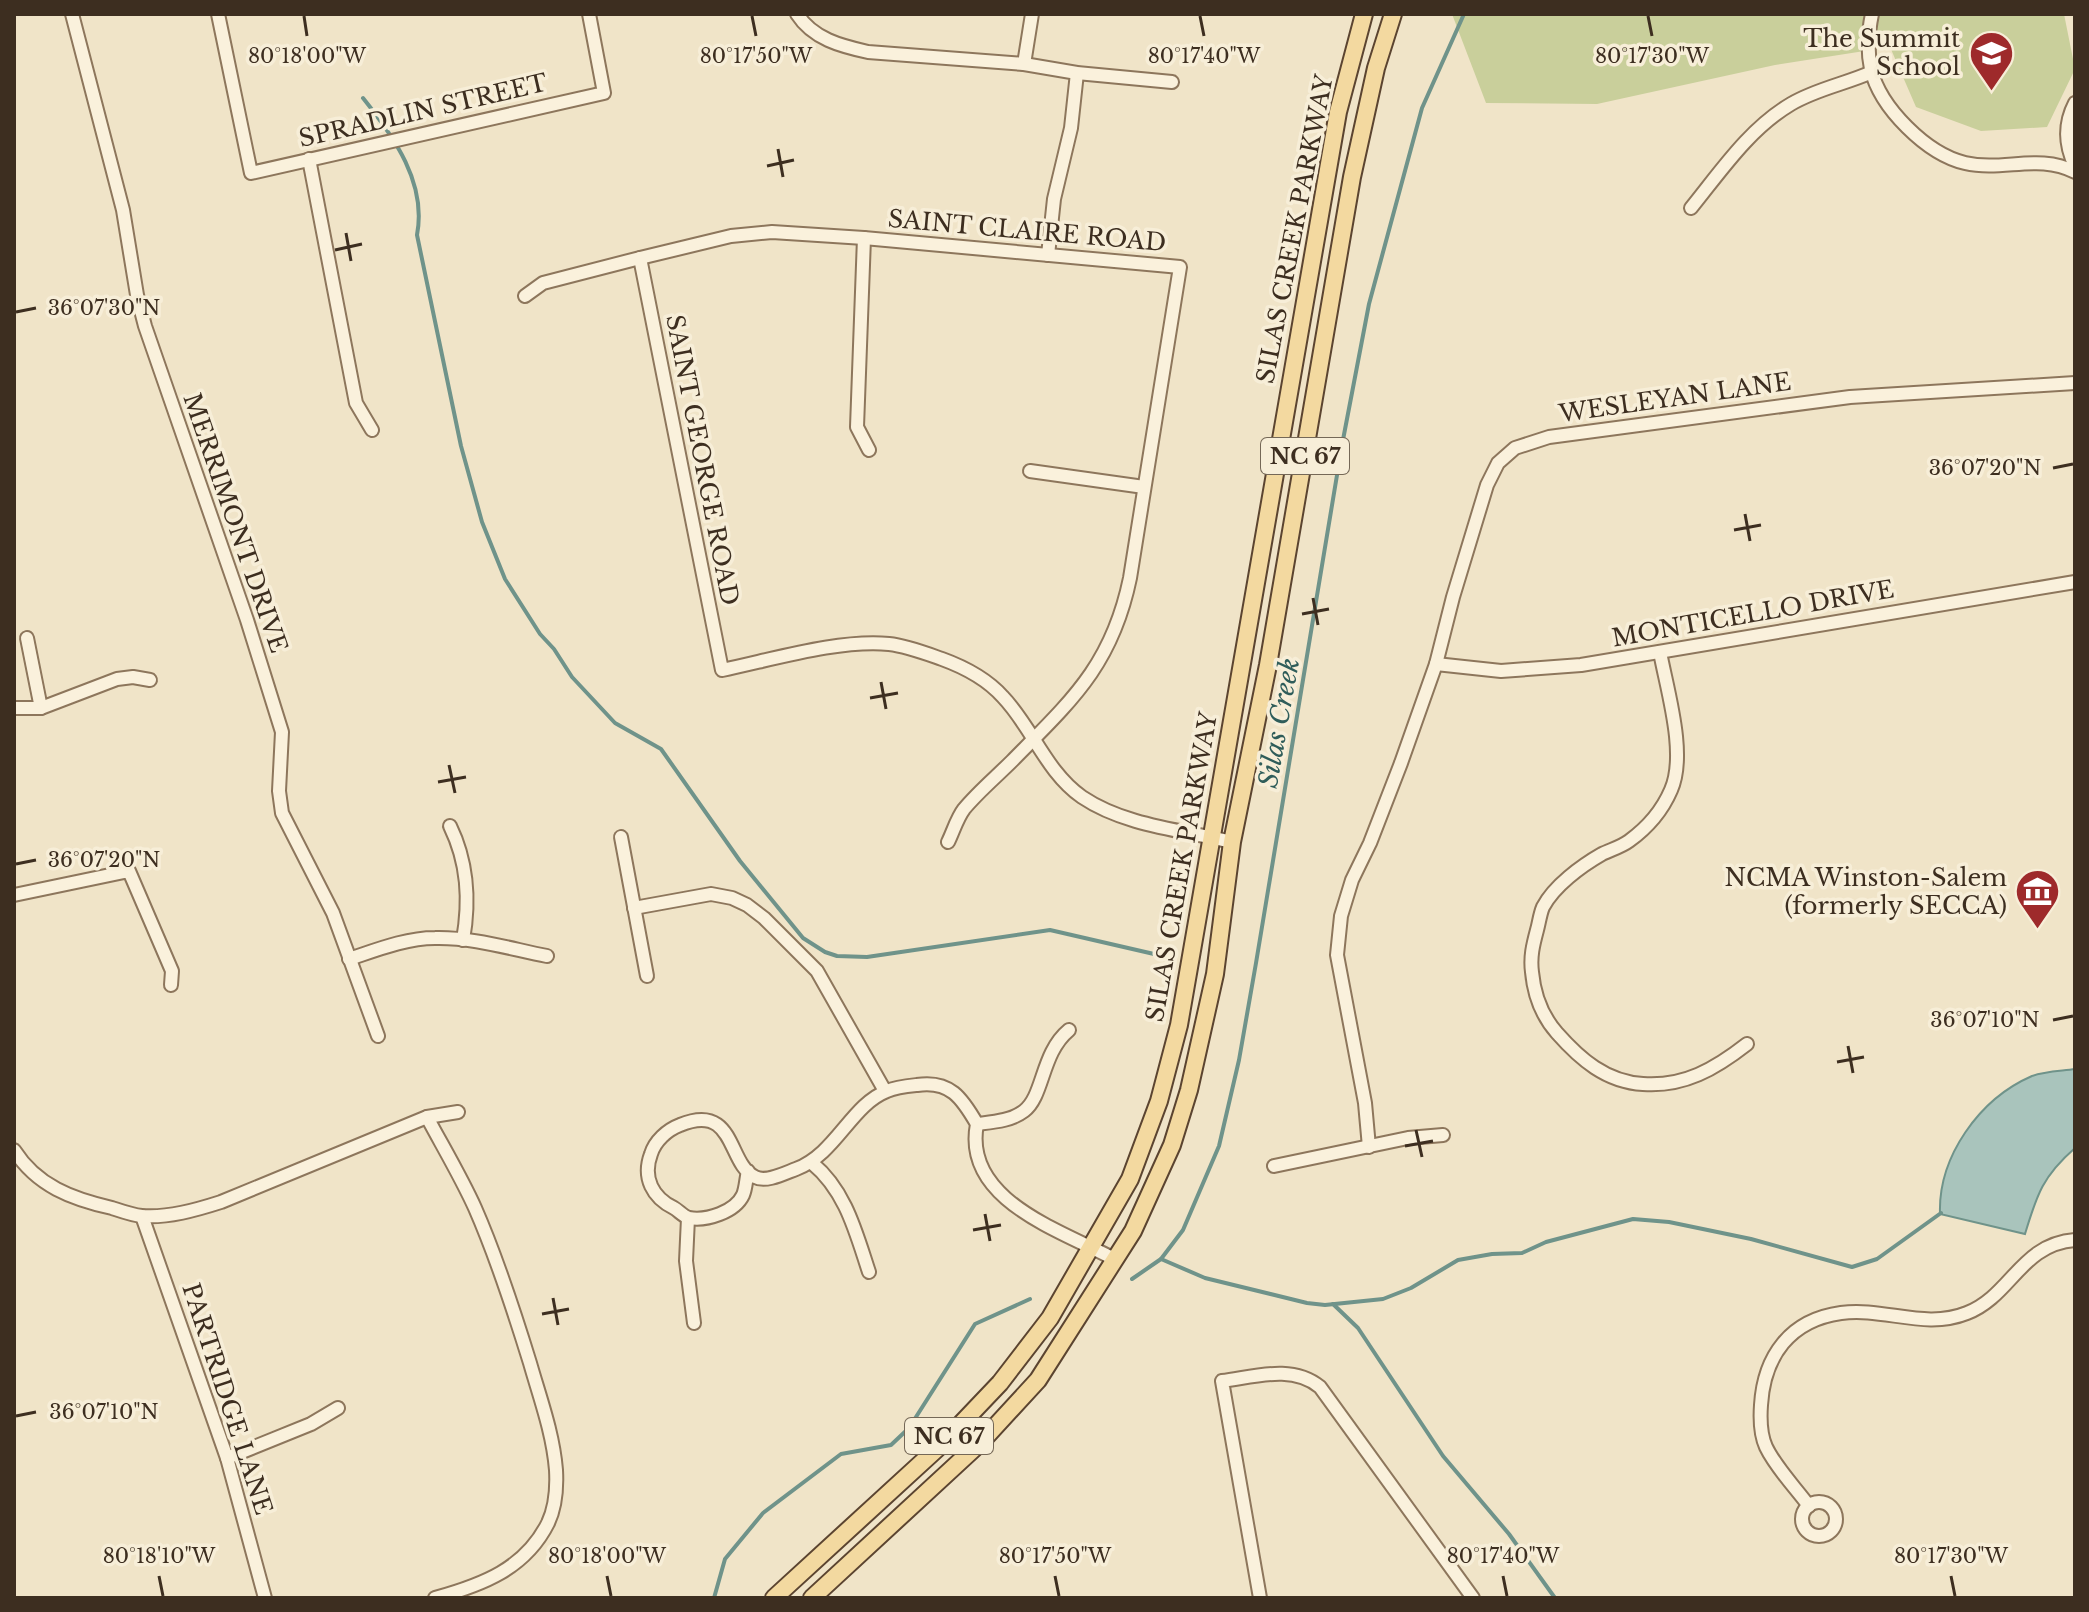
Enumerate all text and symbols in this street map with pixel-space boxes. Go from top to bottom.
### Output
place label: The Summit School [1803,24,1960,81]
school or university icon: The Summit School [1967,29,2015,92]
text: 80°18'00"W [248,44,367,68]
text: 80°17'50"W [700,44,813,68]
text: 80°17'40"W [1148,44,1261,68]
text: 80°17'30"W [1595,44,1709,68]
street label: SPRADLIN STREET [296,68,550,153]
street label: SILAS CREEK PARKWAY [1250,72,1339,386]
street label: SAINT CLAIRE ROAD [887,204,1167,257]
text: 36°07'30"N [48,296,160,320]
street label: SAINT GEORGE ROAD [660,312,745,608]
street label: WESLEYAN LANE [1556,367,1793,428]
street label: MERRIMONT DRIVE [177,389,294,656]
road number: NC 67 [1261,438,1349,474]
text: 36°07'20"N [1929,456,2041,480]
street label: MONTICELLO DRIVE [1610,574,1896,653]
water label: Silas Creek [1252,655,1306,791]
street label: SILAS CREEK PARKWAY [1140,709,1223,1024]
text: 36°07'20"N [48,848,160,872]
place label: NCMA Winston-Salem (formerly SECCA) [1725,863,2007,920]
museum icon: NCMA Winston-Salem (formerly SECCA) [2014,868,2062,931]
text: 36°07'10"N [1930,1008,2040,1032]
street label: PARTRIDGE LANE [176,1279,279,1518]
text: 36°07'10"N [49,1400,159,1424]
road number: NC 67 [905,1418,993,1454]
text: 80°18'10"W [103,1544,216,1568]
text: 80°18'00"W [548,1544,667,1568]
text: 80°17'50"W [999,1544,1112,1568]
text: 80°17'40"W [1447,1544,1560,1568]
text: 80°17'30"W [1894,1544,2008,1568]

